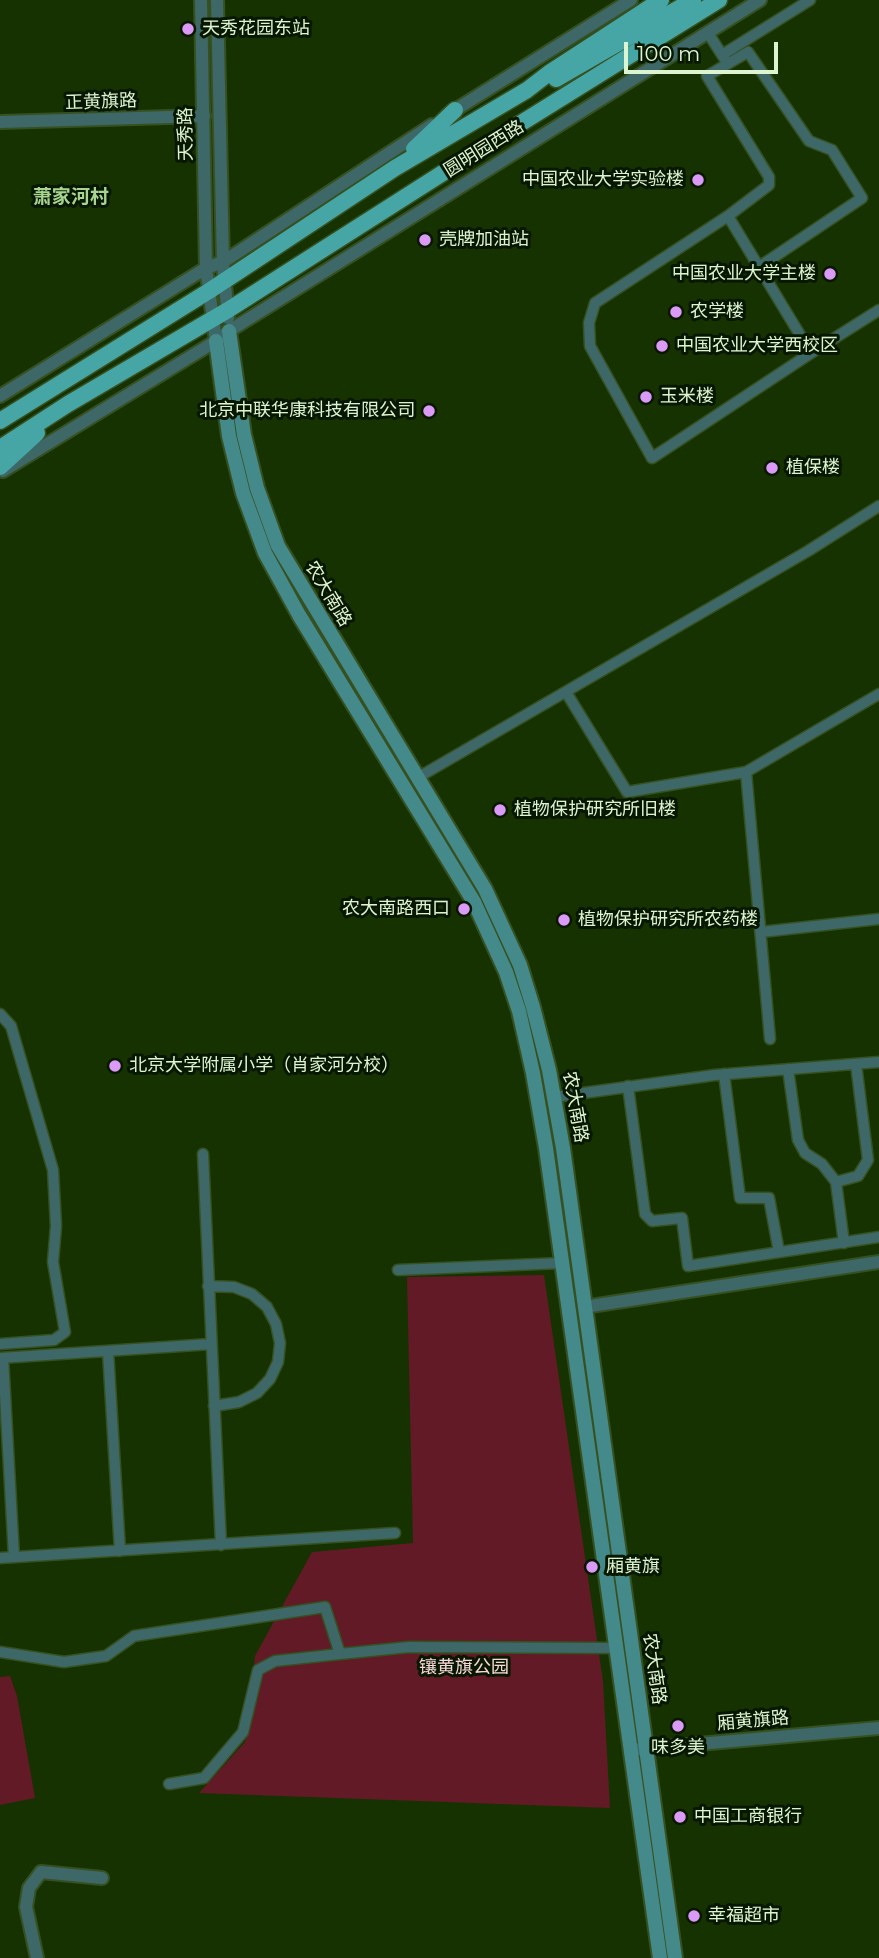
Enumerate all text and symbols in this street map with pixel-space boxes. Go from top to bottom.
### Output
place label: 天秀花园东站 [202,18,310,40]
marker: 天秀花园东站 [180,21,196,37]
scale bar [627,28,781,72]
text: 100 m [637,41,700,66]
street label: 正黄旗路 [65,90,137,114]
street label: 天秀路 [175,107,197,161]
street label: 圆明园西路 [440,116,528,182]
place label: 中国农业大学实验楼 [522,169,684,191]
marker: 中国农业大学实验楼 [690,172,706,188]
district label: 萧家河村 [33,186,109,208]
place label: 壳牌加油站 [439,229,529,251]
marker: 壳牌加油站 [417,232,433,248]
place label: 中国农业大学主楼 [672,263,816,285]
marker: 中国农业大学主楼 [822,266,838,282]
place label: 农学楼 [690,301,744,323]
marker: 农学楼 [668,304,684,320]
place label: 中国农业大学西校区 [676,335,838,357]
marker: 中国农业大学西校区 [654,338,670,354]
place label: 玉米楼 [660,386,714,408]
marker: 玉米楼 [638,389,654,405]
place label: 北京中联华康科技有限公司 [199,400,415,422]
marker: 北京中联华康科技有限公司 [421,403,437,419]
place label: 植保楼 [786,457,840,479]
marker: 植保楼 [764,460,780,476]
street label: 农大南路 [300,558,356,630]
place label: 植物保护研究所旧楼 [514,799,676,821]
marker: 植物保护研究所旧楼 [492,802,508,818]
place label: 农大南路西口 [342,898,450,920]
marker: 农大南路西口 [456,901,472,917]
place label: 植物保护研究所农药楼 [578,909,758,931]
marker: 植物保护研究所农药楼 [556,912,572,928]
place label: 北京大学附属小学（肖家河分校） [129,1055,399,1077]
marker: 北京大学附属小学（肖家河分校） [107,1058,123,1074]
street label: 农大南路 [558,1070,592,1144]
place label: 厢黄旗 [606,1556,660,1578]
marker: 厢黄旗 [584,1559,600,1575]
street label: 农大南路 [638,1632,670,1706]
park label: 镶黄旗公园 [419,1657,509,1679]
street label: 厢黄旗路 [716,1707,790,1735]
marker: 味多美 [670,1718,686,1734]
place label: 味多美 [651,1737,705,1759]
place label: 中国工商银行 [694,1806,802,1828]
marker: 中国工商银行 [672,1809,688,1825]
place label: 幸福超市 [708,1905,780,1927]
marker: 幸福超市 [686,1908,702,1924]

